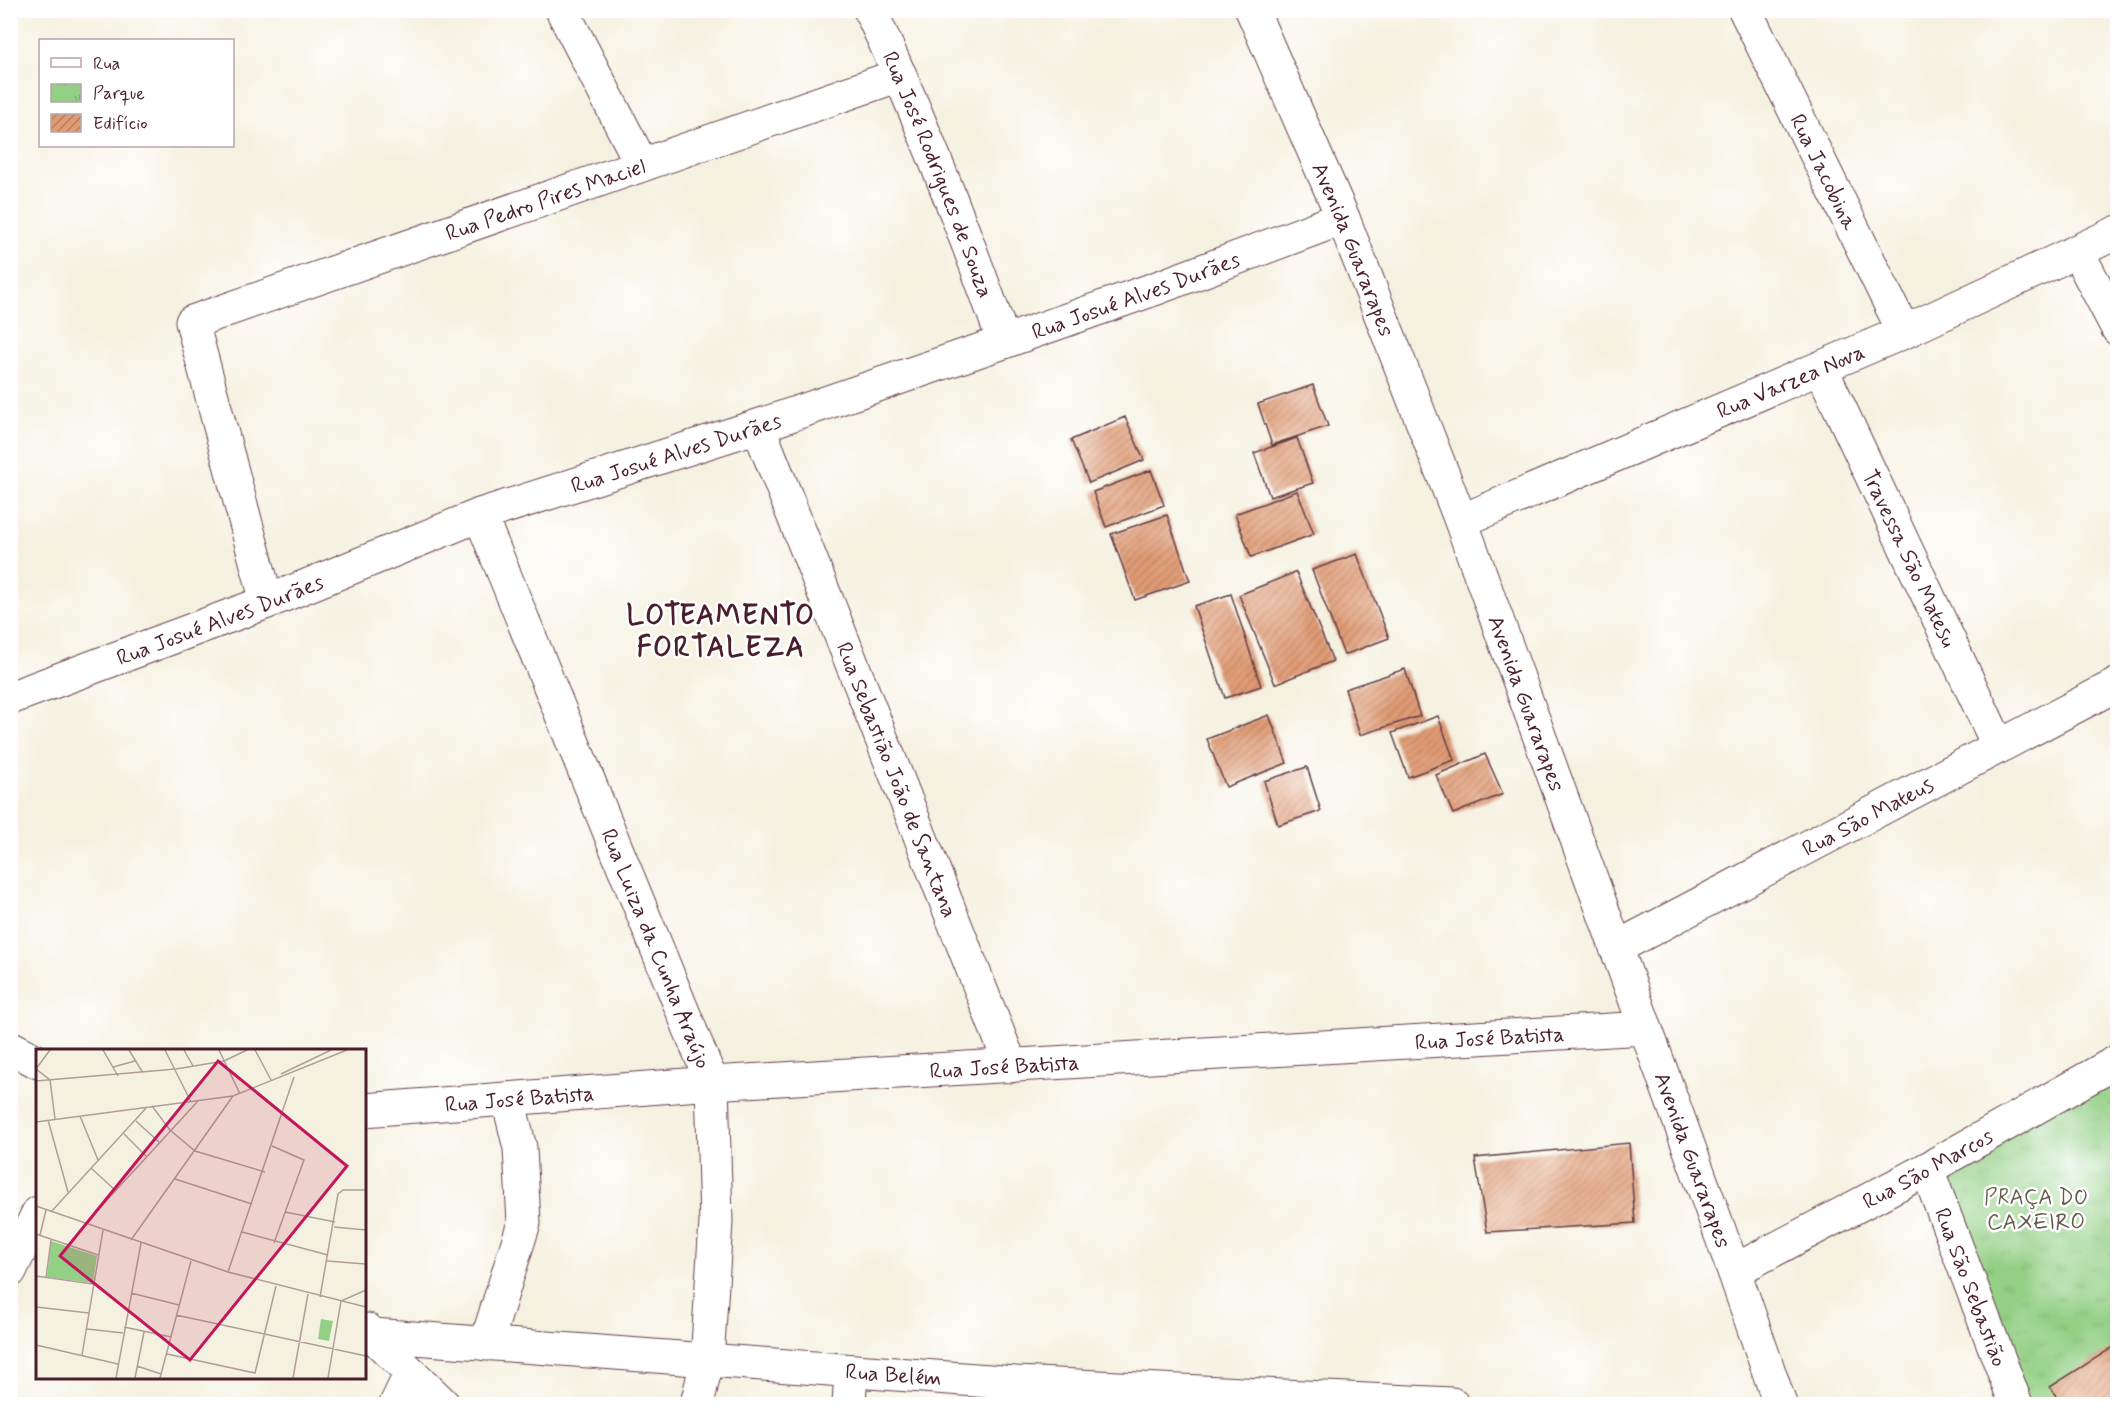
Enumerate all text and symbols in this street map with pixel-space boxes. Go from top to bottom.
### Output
legend [39,39,234,147]
street label: Rua José Rodrigues de Souza [875,47,999,302]
text: Rua [93,52,120,76]
text: Parque [93,82,145,106]
street label: Rua Jacobina [1782,110,1864,236]
text: Edifício [93,112,148,136]
street label: Rua Pedro Pires Maciel [442,153,650,248]
street label: Avenida Guararapes [1304,159,1400,341]
street label: Rua Josué Alves Durães [1028,246,1244,347]
street label: Rua Varzea Nova [1713,338,1869,426]
street label: Rua Josué Alves Durães [568,407,785,501]
street label: Travessa São Matesu [1855,466,1962,652]
street label: Rua Josué Alves Durães [113,568,328,673]
district label: LOTEAMENTO FORTALEZA [626,598,816,667]
street label: Avenida Guararapes [1481,612,1570,796]
street label: Rua Sebastião João de Santana [829,638,963,922]
street label: Rua São Mateus [1798,771,1939,864]
street label: Rua Luiza da Cunha Araújo [594,825,717,1073]
street label: Rua José Batista [1414,1021,1565,1058]
inset map [36,1049,366,1379]
street label: Rua José Batista [929,1049,1080,1086]
street label: Avenida Guararapes [1647,1069,1737,1252]
street label: Rua José Batista [444,1080,596,1120]
street label: Rua São Marcos [1858,1123,1999,1217]
park label: PRAÇA DO CAXEIRO [1984,1184,2088,1237]
street label: Rua São Sebastião [1927,1204,2013,1371]
street label: Rua Belém [844,1358,943,1393]

